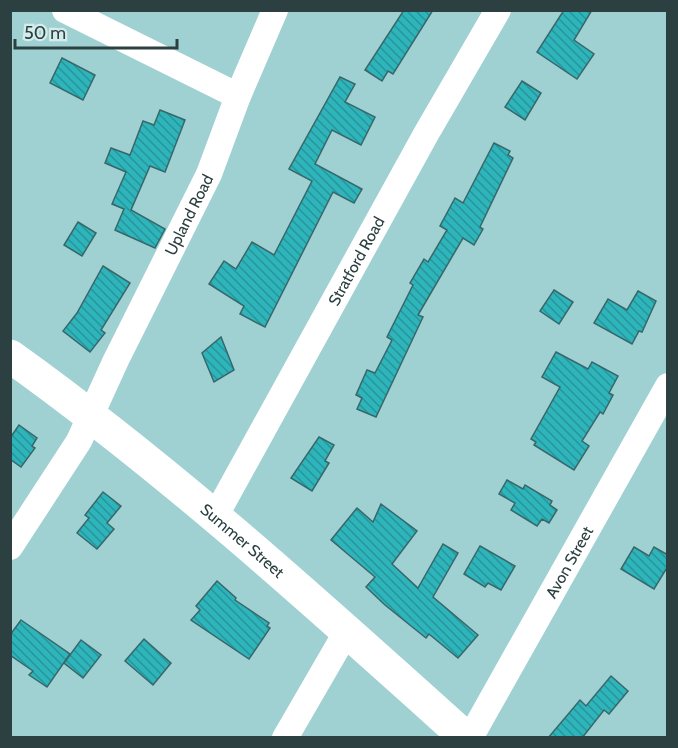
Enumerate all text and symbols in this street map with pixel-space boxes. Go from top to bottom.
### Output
scale bar [15,12,177,50]
text: 50 m [24,22,66,44]
street label: Upland Road [161,171,217,258]
street label: Stratford Road [324,213,388,309]
street label: Summer Street [197,499,289,582]
street label: Avon Street [541,522,597,601]

